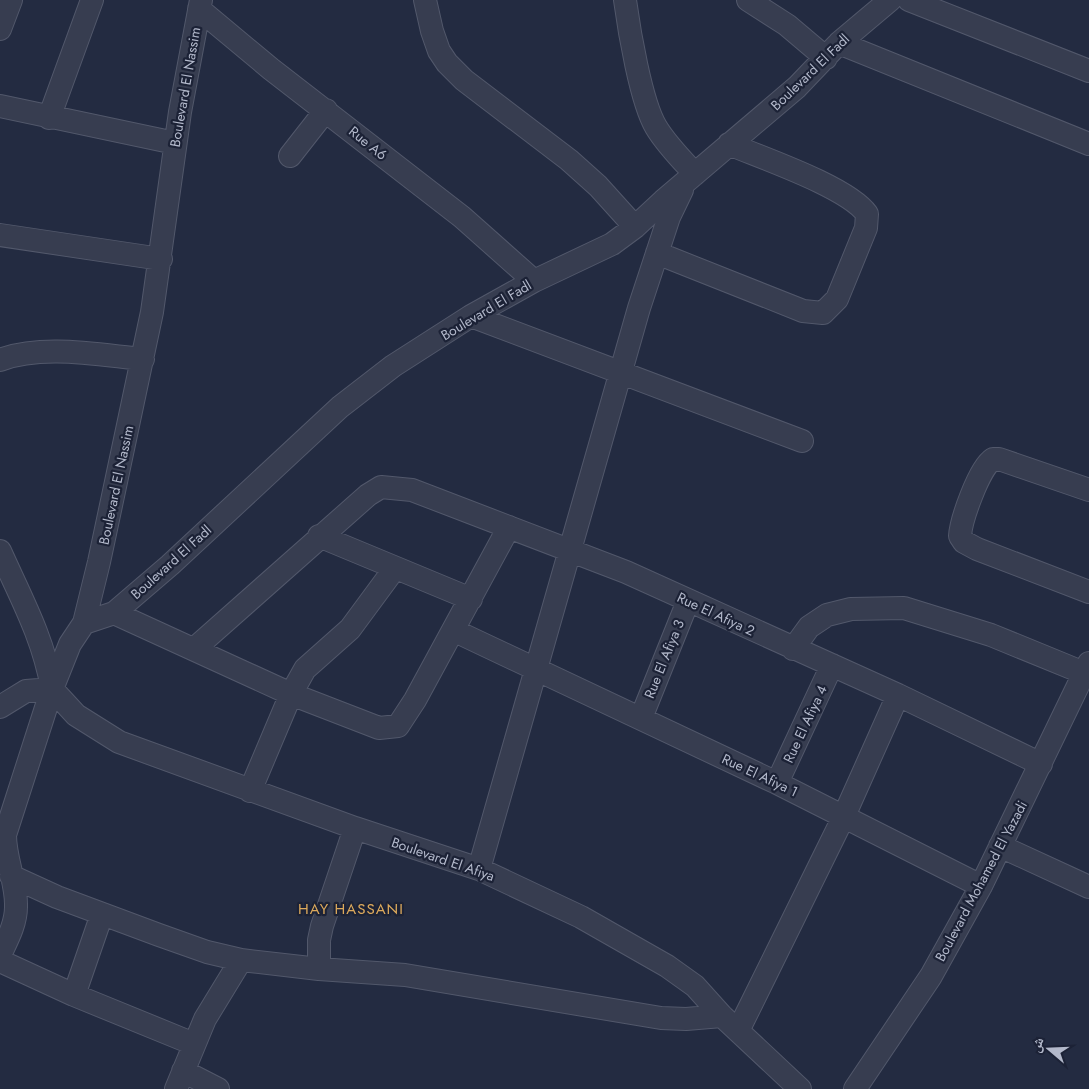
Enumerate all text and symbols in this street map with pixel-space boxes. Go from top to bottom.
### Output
street label: Boulevard El Nassim [165,25,205,149]
street label: Boulevard El Fadl [766,29,854,115]
street label: Rue A6 [345,121,391,165]
street label: Boulevard El Fadl [437,275,535,345]
street label: Boulevard El Nassim [94,424,138,546]
street label: Boulevard El Fadl [126,520,216,604]
street label: Rue El Afiya 2 [674,587,758,641]
street label: Rue El Afiya 3 [639,616,689,701]
street label: Rue El Afiya 4 [778,682,832,766]
street label: Rue El Afiya 1 [719,749,801,801]
street label: Boulevard Mohamed El Yazadi [930,797,1032,965]
street label: Boulevard El Afiya [389,832,497,886]
district label: HAY HASSANI [298,898,404,920]
north arrow [1024,1024,1074,1074]
text: ش [1025,1034,1049,1055]

